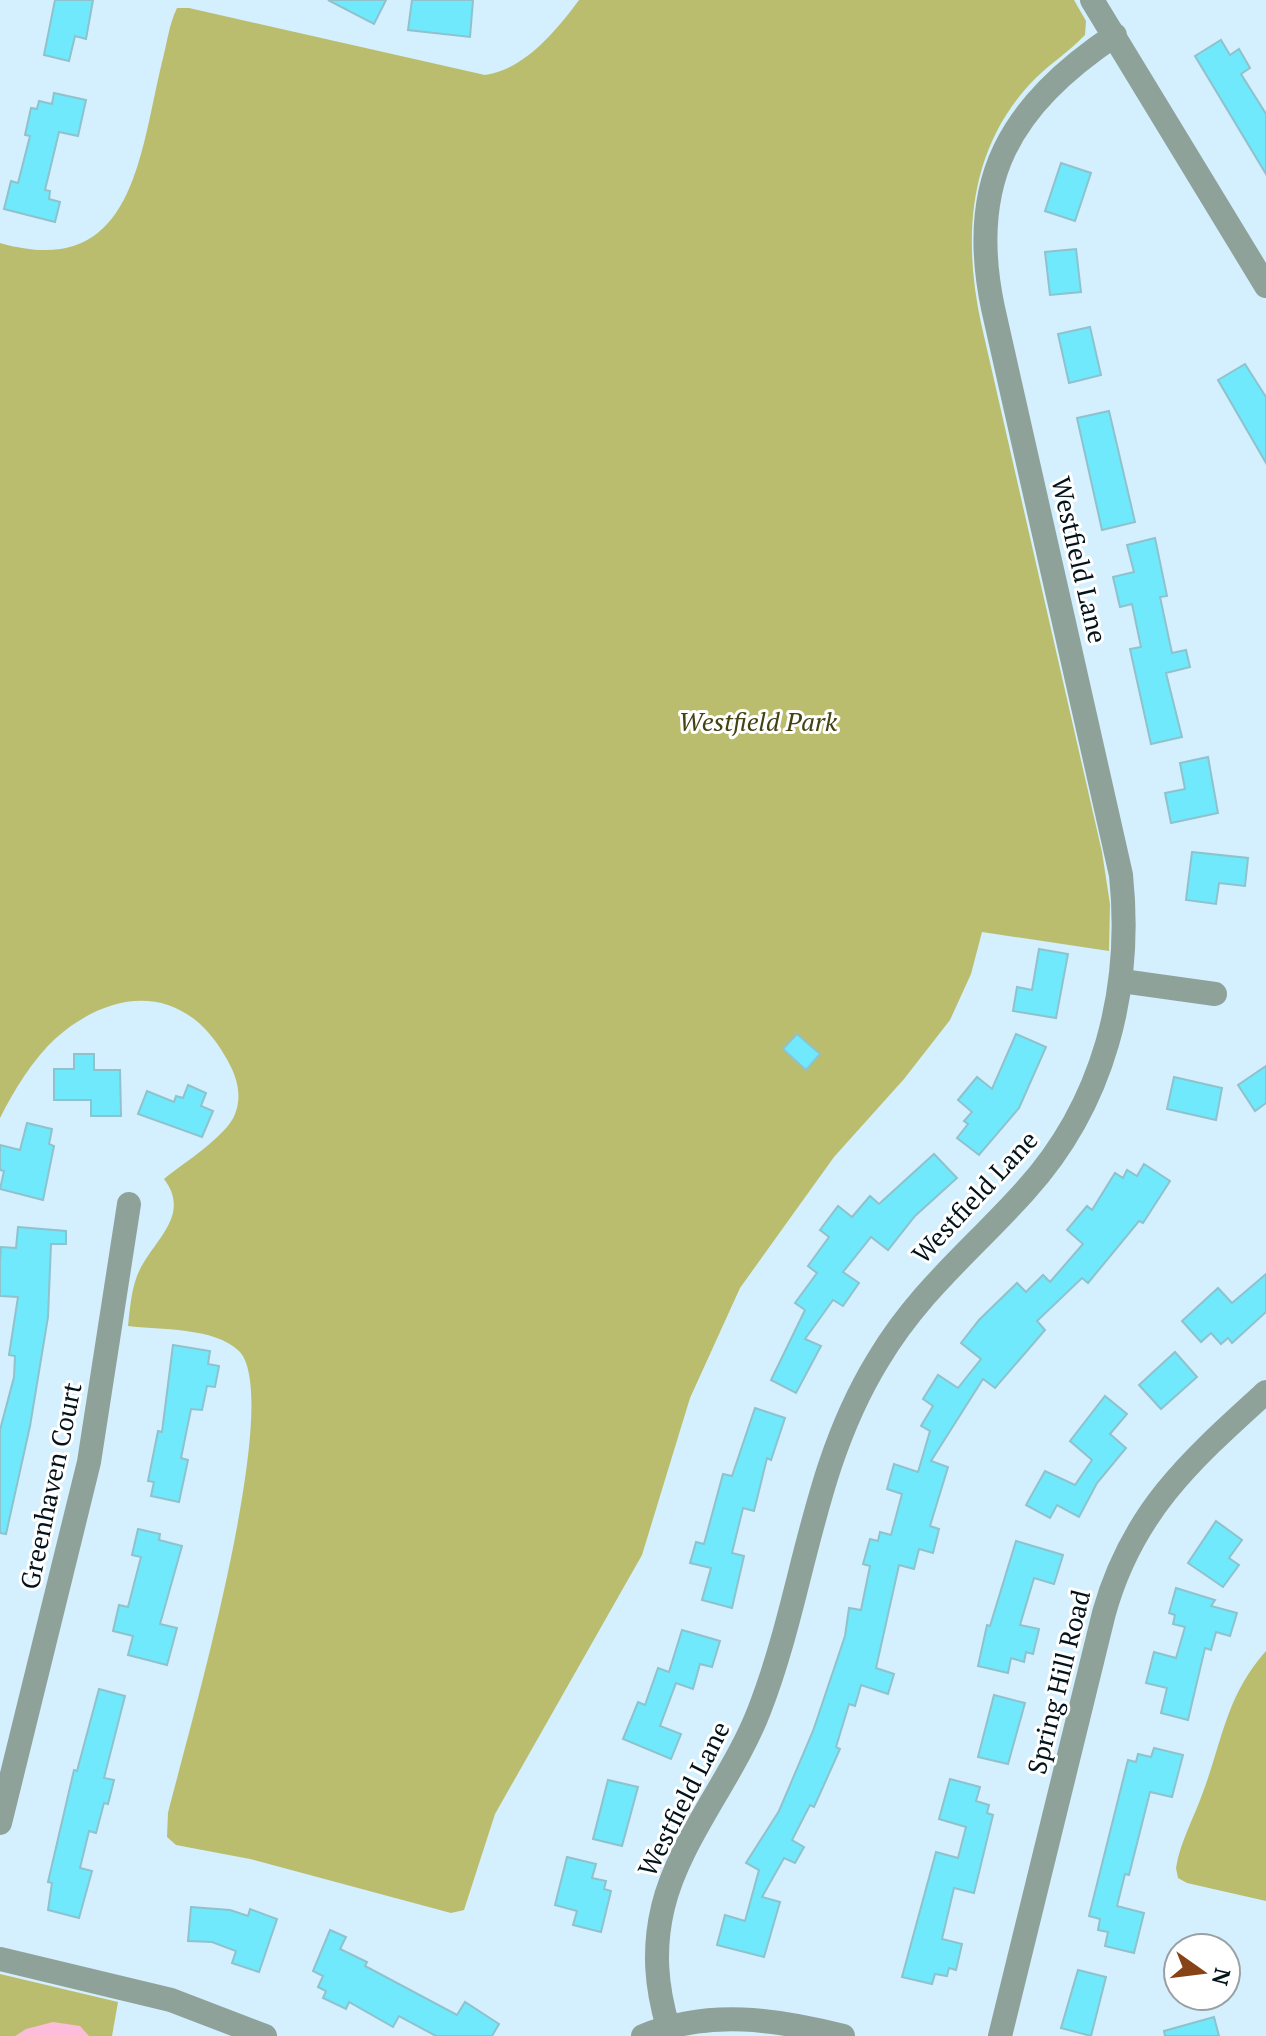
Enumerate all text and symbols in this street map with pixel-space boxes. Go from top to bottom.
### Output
street label: Westfield Lane [1044,473,1116,646]
park label: Westfield Park [679,704,838,738]
street label: Westfield Lane [904,1123,1045,1270]
street label: Greenhaven Court [12,1379,89,1592]
street label: Spring Hill Road [1019,1586,1097,1777]
street label: Westfield Lane [629,1715,737,1882]
north arrow [1162,1932,1242,2012]
text: N [1206,1965,1238,1989]

